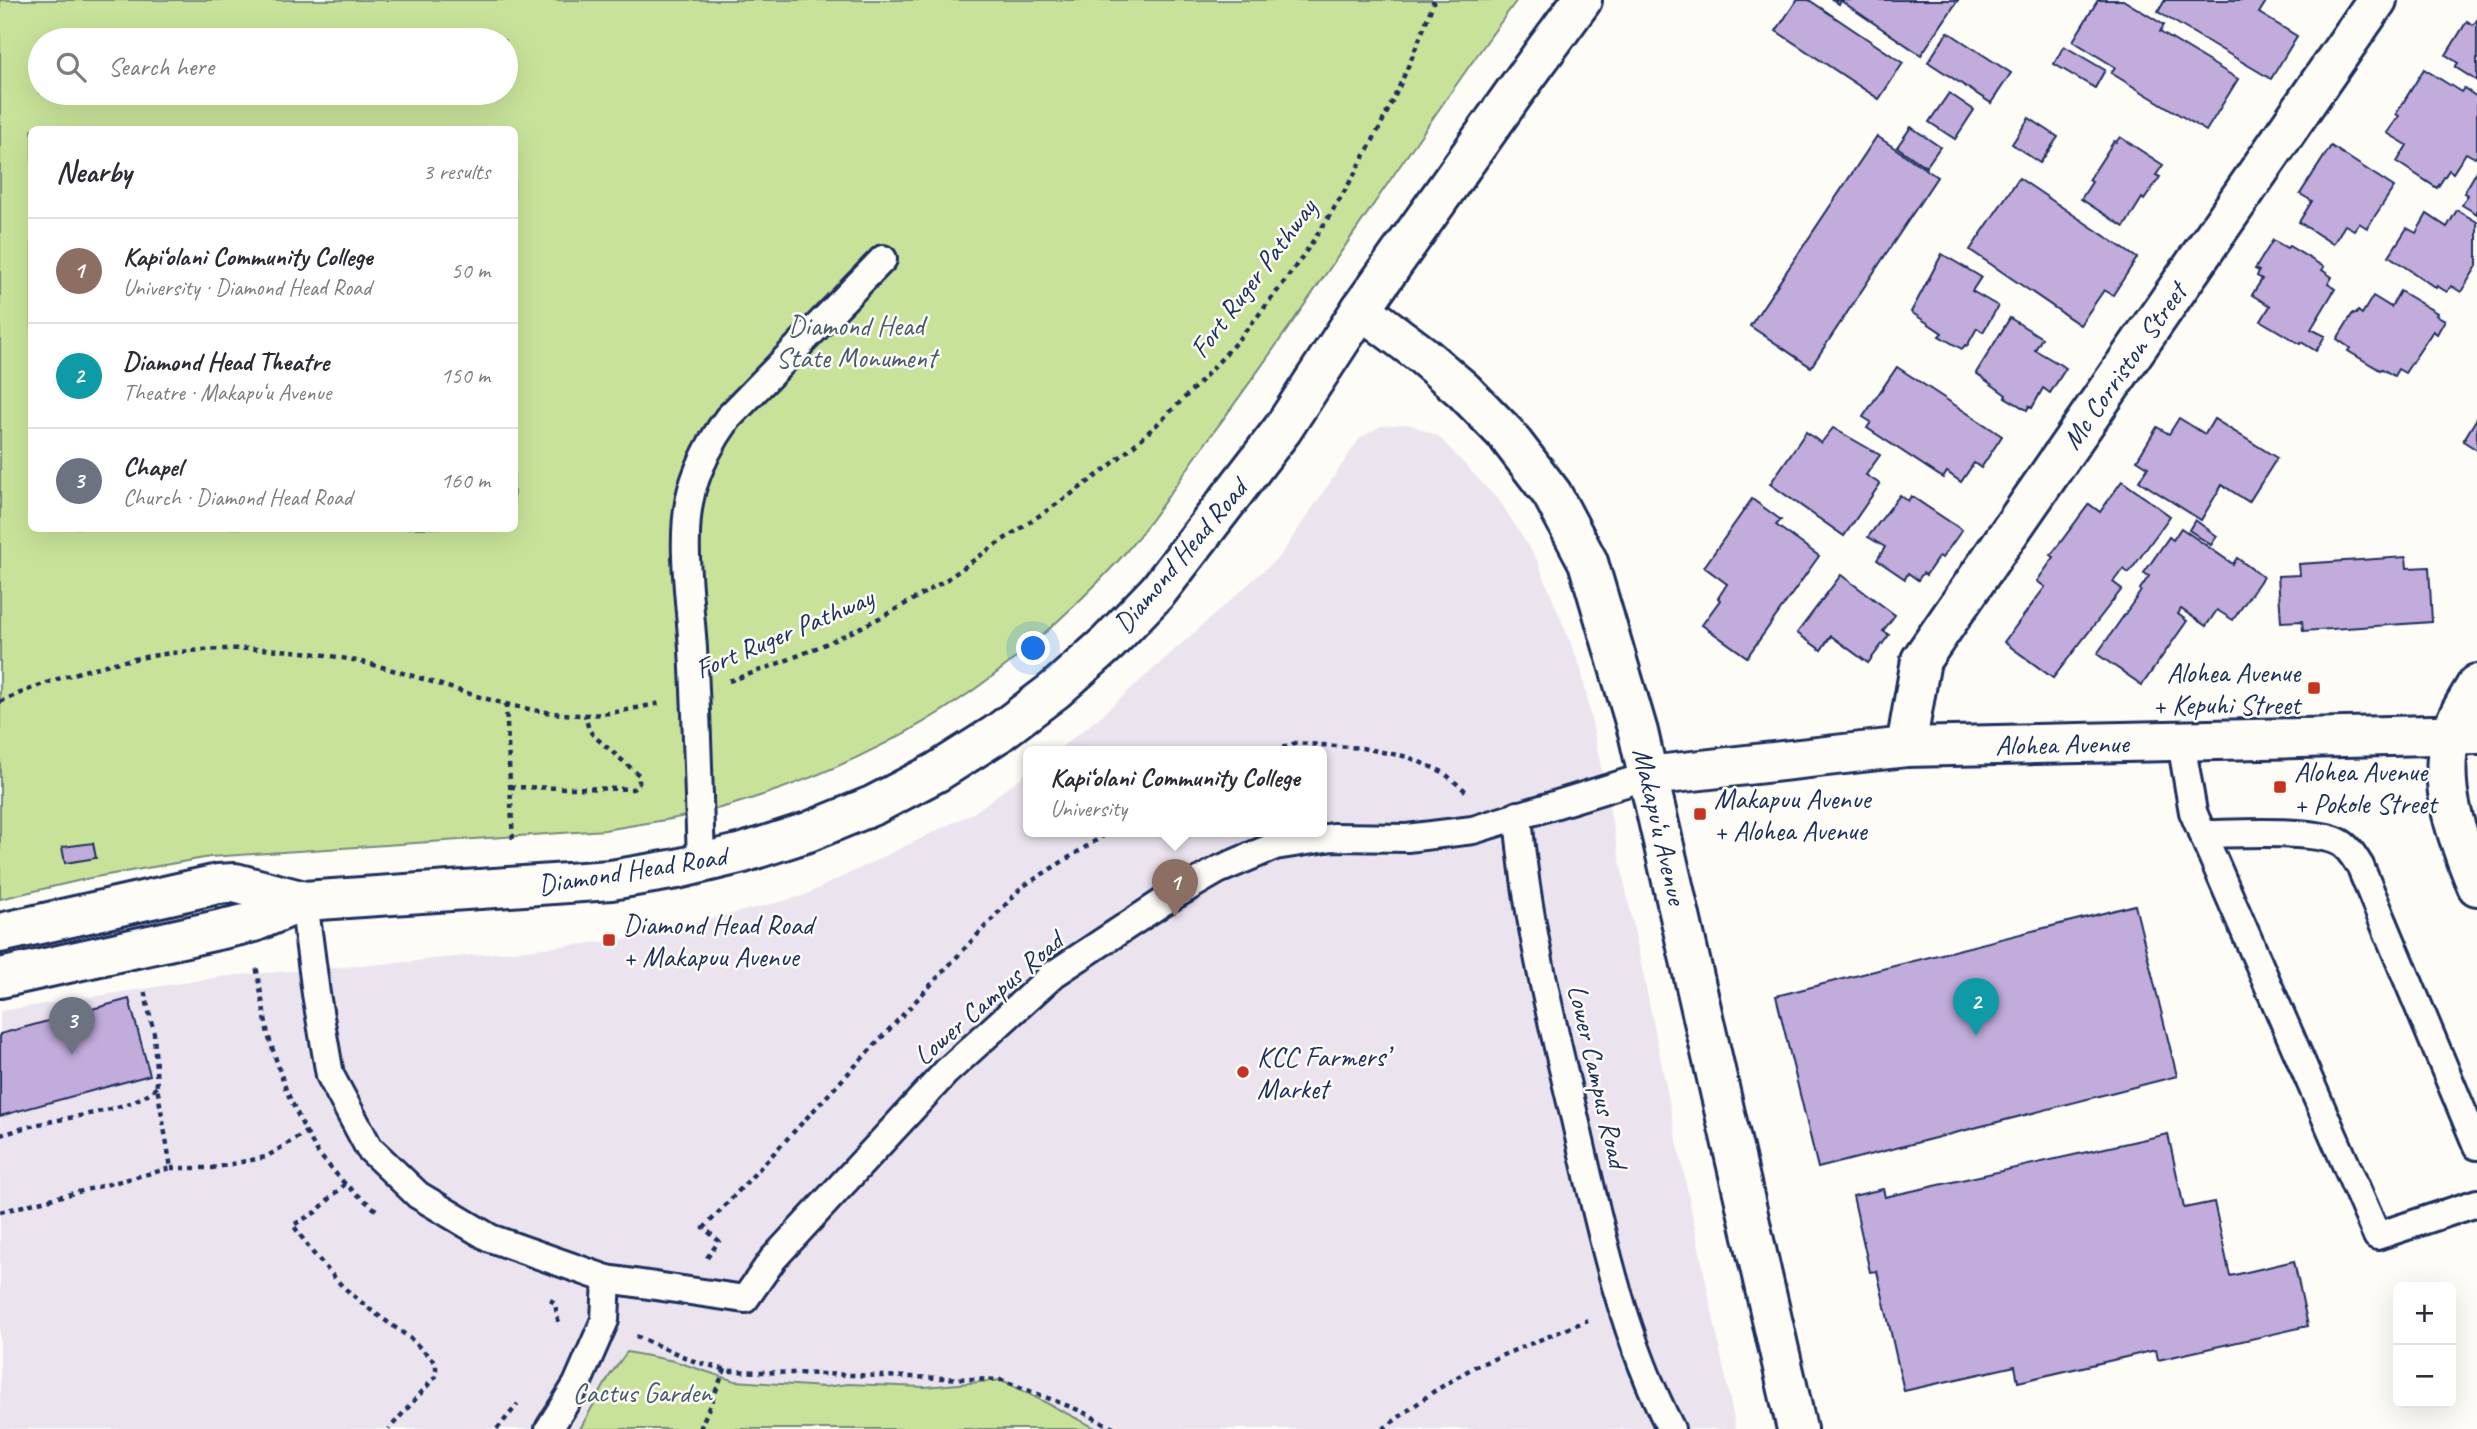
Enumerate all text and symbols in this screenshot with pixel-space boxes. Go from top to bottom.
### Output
search box [28,28,518,105]
icon: search [52,48,90,86]
text: Search here [108,50,214,83]
text: Nearby [56,153,132,191]
text: 3 results [423,157,490,186]
street label: Fort Ruger Pathway [1182,190,1326,364]
text: Kapi‘olani Community College [123,240,372,273]
text: 1 [74,256,84,285]
text: 50 m [451,256,490,285]
text: University · Diamond Head Road [123,273,371,302]
street label: Mc Corriston Street [2054,273,2196,456]
park label: Diamond Head State Monument [776,308,940,375]
text: Diamond Head Theatre [123,345,329,378]
text: 2 [74,361,84,390]
text: 150 m [441,361,490,390]
text: Theatre · Makapu‘u Avenue [123,378,331,407]
text: Chapel [123,450,182,483]
text: 3 [74,466,84,495]
text: 160 m [441,466,490,495]
street label: Diamond Head Road [1106,469,1257,640]
text: Church · Diamond Head Road [123,483,352,512]
street label: Fort Ruger Pathway [690,579,881,686]
your location [1016,631,1050,665]
place label: Alohea Avenue + Kepuhi Street [2153,655,2303,722]
marker: Alohea Avenue + Kepuhi Street [2306,680,2322,696]
street label: Alohea Avenue [1995,725,2131,763]
street label: Makapu‘u Avenue [1625,744,1695,910]
popup [1023,746,1327,837]
place label: Alohea Avenue + Pokole Street [2294,754,2439,821]
text: Kapi‘olani Community College [1050,761,1300,794]
marker: Alohea Avenue + Pokole Street [2272,779,2288,795]
place label: Makapuu Avenue + Alohea Avenue [1714,781,1872,848]
text: University [1050,794,1127,823]
marker: Makapuu Avenue + Alohea Avenue [1692,806,1708,822]
street label: Diamond Head Road [535,837,732,902]
pin: 1 [1152,859,1198,917]
place label: Diamond Head Road + Makapuu Avenue [623,907,817,974]
street label: Lower Campus Road [906,921,1073,1072]
marker: Diamond Head Road + Makapuu Avenue [601,932,617,948]
pin: 2 [1953,978,1999,1036]
street label: Lower Campus Road [1560,981,1637,1175]
pin: 3 [49,997,95,1055]
place label: KCC Farmers’ Market [1257,1039,1394,1106]
marker: KCC Farmers’ Market [1235,1064,1251,1080]
map controls [2393,1282,2456,1408]
button: + [2393,1282,2456,1345]
button: − [2393,1345,2456,1408]
park label: Cactus Garden [572,1375,713,1410]

